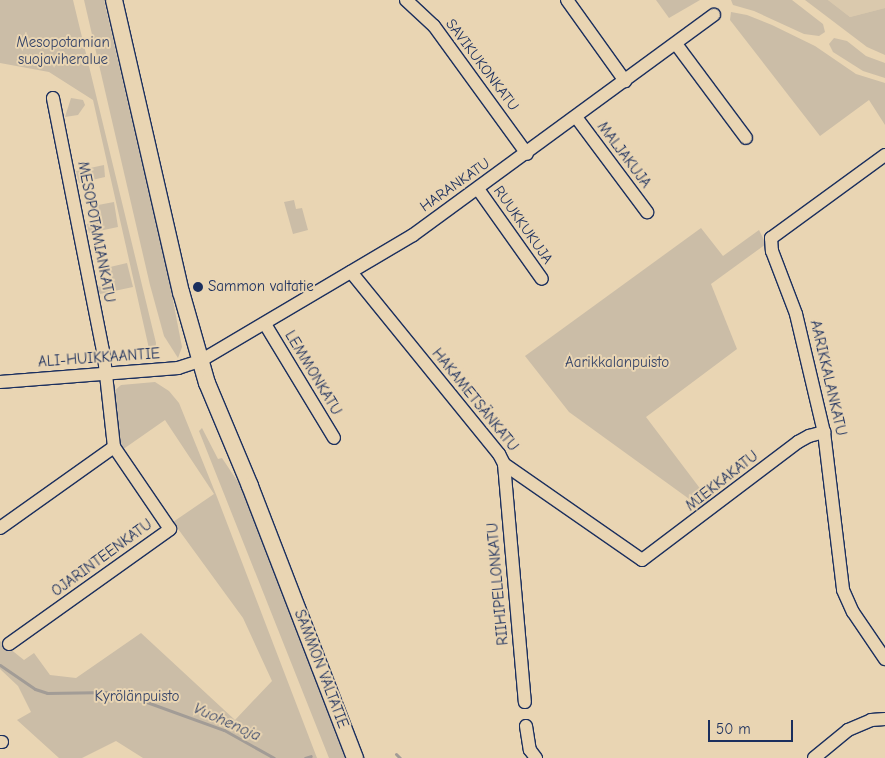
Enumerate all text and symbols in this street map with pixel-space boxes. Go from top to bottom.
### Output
street label: SAVIKUKONKATU [442,15,522,115]
park label: Mesopotamian suojaviheralue [16,33,110,68]
street label: MALJAKUJA [593,118,655,192]
street label: HARANKATU [417,154,493,216]
street label: MESOPOTAMIANKATU [73,160,119,304]
street label: RUUKKUKUJA [489,182,557,268]
place label: Sammon valtatie [208,278,314,296]
marker: Sammon valtatie [192,281,204,293]
street label: AARIKKALANKATU [806,318,850,438]
street label: LEMMONKATU [281,328,345,418]
street label: ALI-HUIKKAANTIE [37,345,161,371]
street label: HAKAMETSÄNKATU [428,345,522,455]
park label: Aarikkalanpuisto [565,354,669,372]
street label: MIEKKAKATU [682,447,762,515]
street label: OJARINTEENKATU [48,515,156,601]
street label: RIIHIPELLONKATU [484,522,512,646]
street label: SAMMON VALTATIE [290,607,352,731]
park label: Kyrölänpuisto [95,688,179,706]
water label: Vuohenoja [190,699,264,745]
scale bar [710,710,795,742]
text: 50 m [716,720,751,738]

